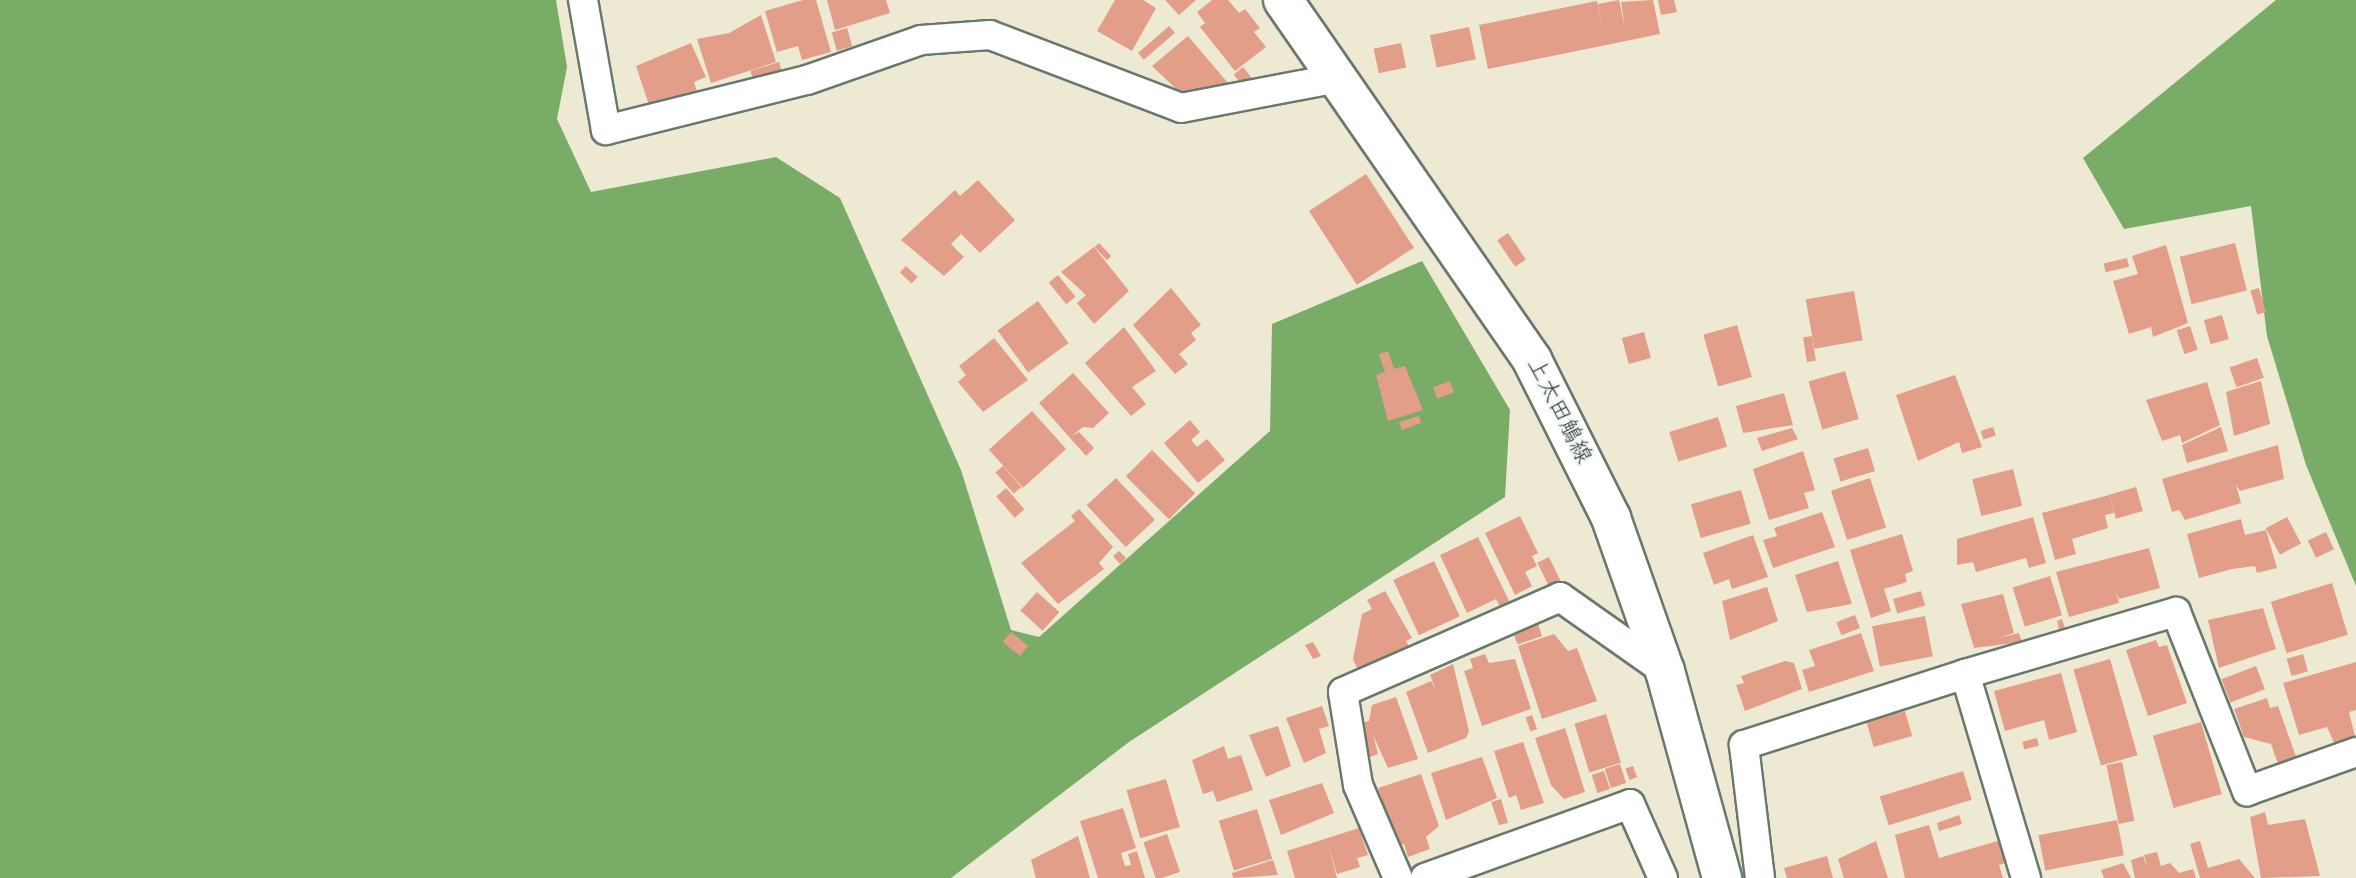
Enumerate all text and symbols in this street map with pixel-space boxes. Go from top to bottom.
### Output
street label: 上太田鵤線 [1519,355,1595,469]

